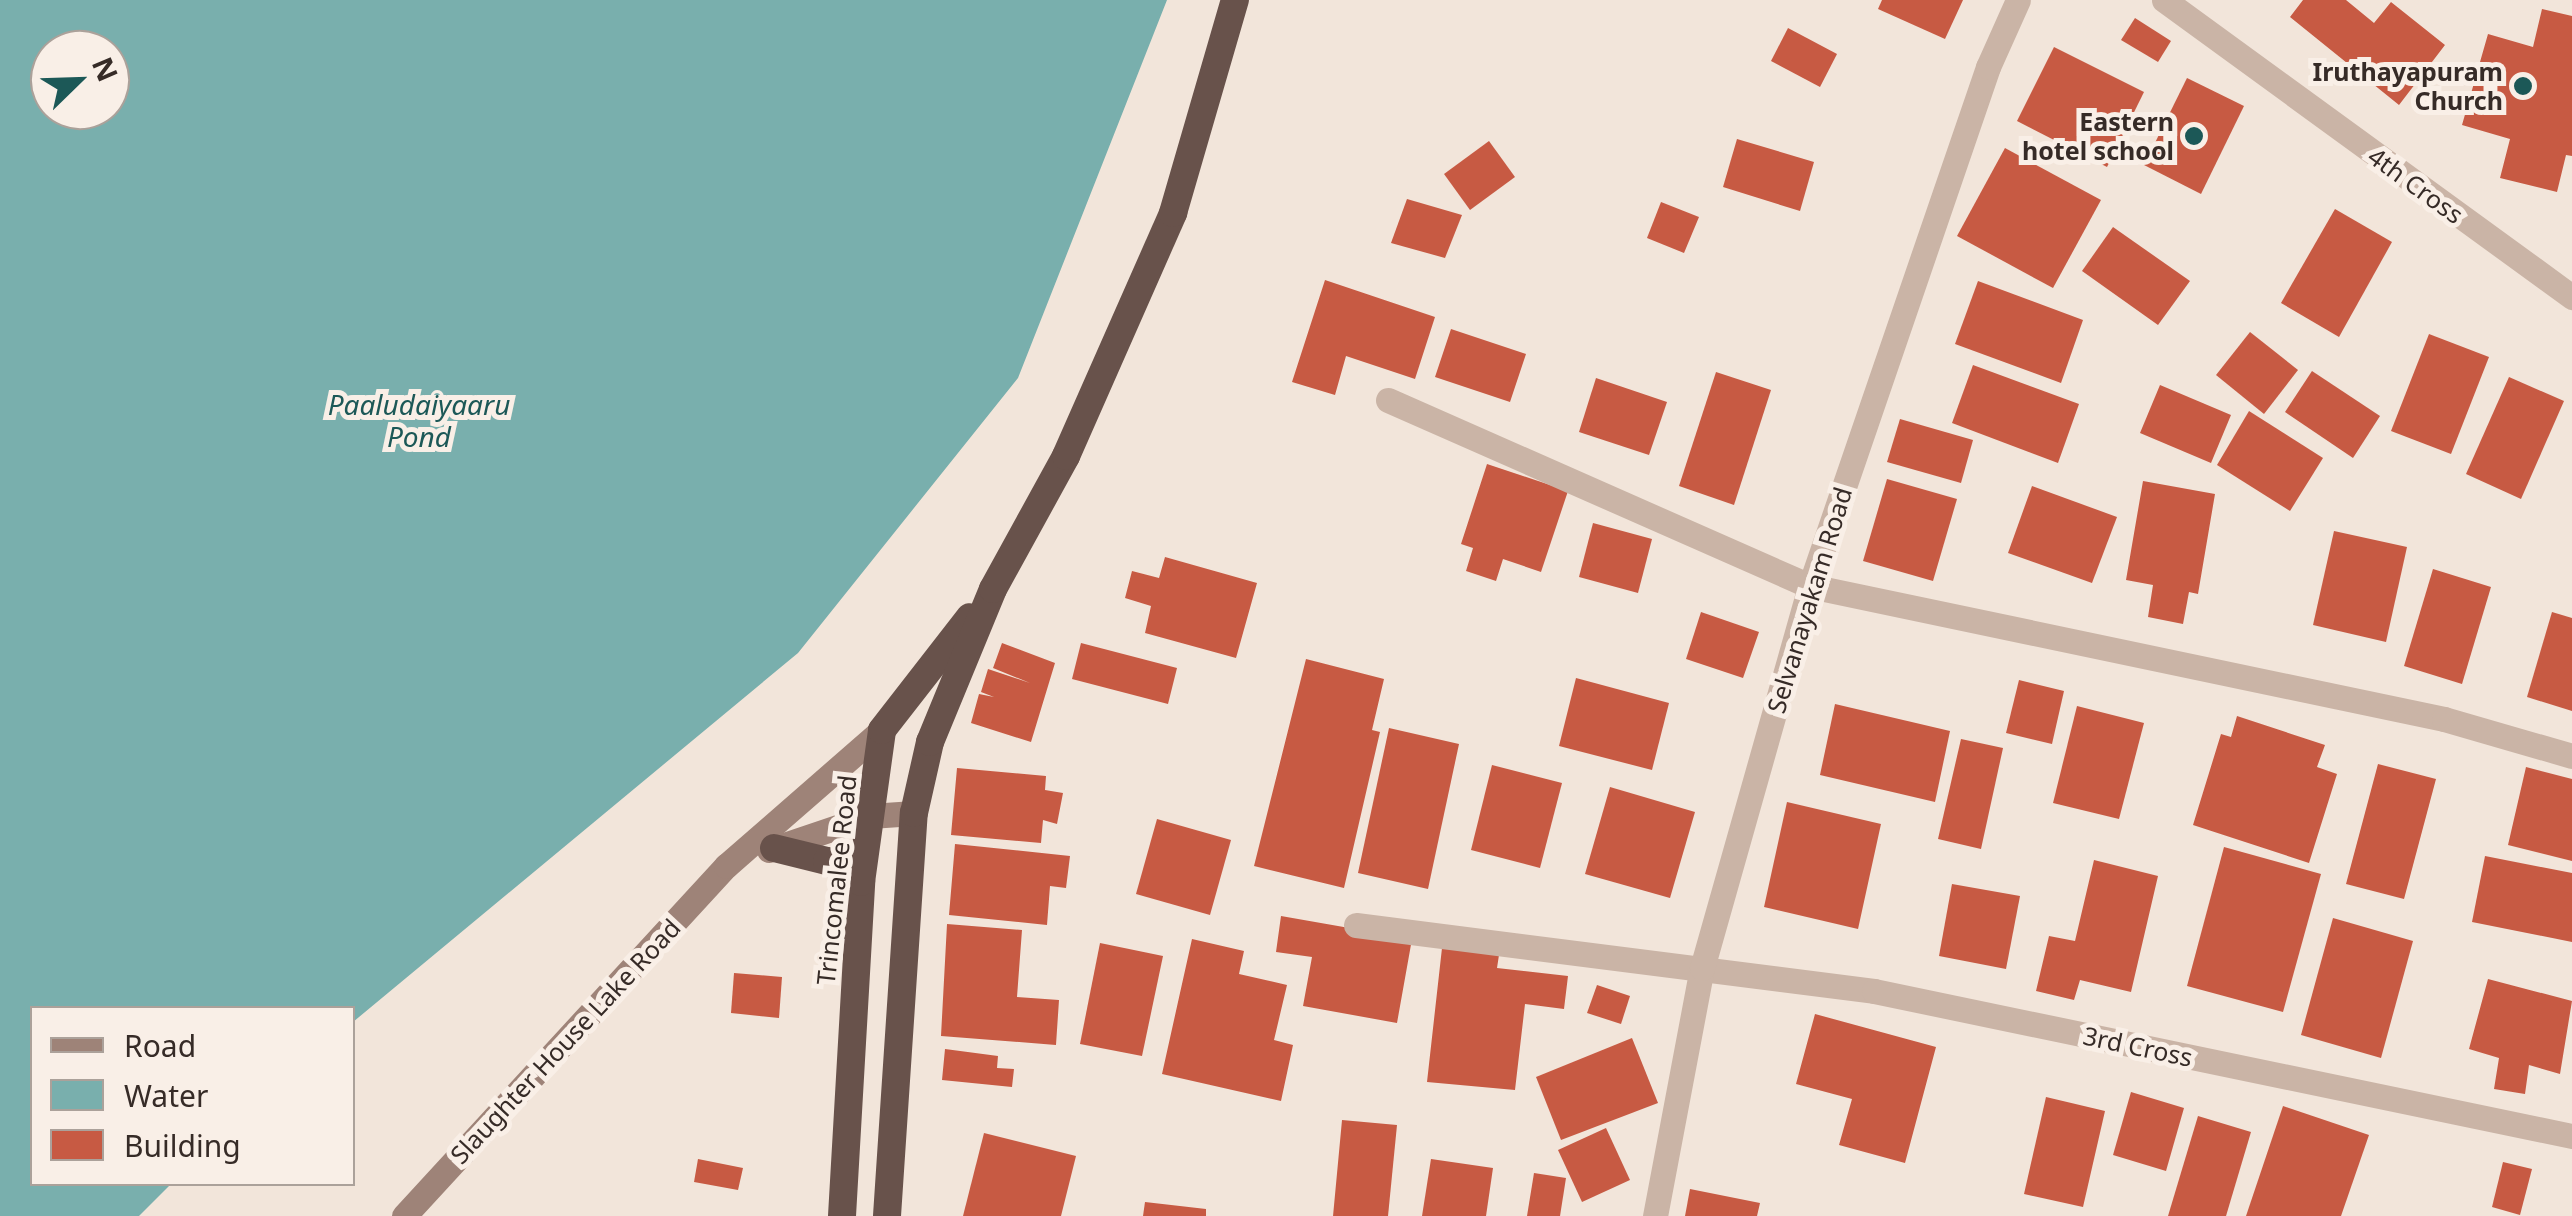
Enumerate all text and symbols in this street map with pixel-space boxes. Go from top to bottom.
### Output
north arrow [30,30,130,130]
text: N [84,51,128,87]
place label: Iruthayapuram Church [2312,57,2503,116]
marker: Iruthayapuram Church [2512,75,2534,97]
place label: Eastern hotel school [2022,107,2174,166]
marker: Eastern hotel school [2183,125,2205,147]
street label: 4th Cross [2363,141,2469,229]
water label: Paaludaiyaaru Pond [328,387,510,453]
street label: Selvanayakam Road [1760,483,1858,717]
street label: Trincomalee Road [810,774,862,986]
street label: Slaughter House Lake Road [444,913,686,1169]
legend [30,1006,355,1186]
street label: 3rd Cross [2081,1020,2195,1072]
text: Road [124,1025,196,1066]
text: Water [124,1075,208,1116]
text: Building [124,1125,241,1166]

